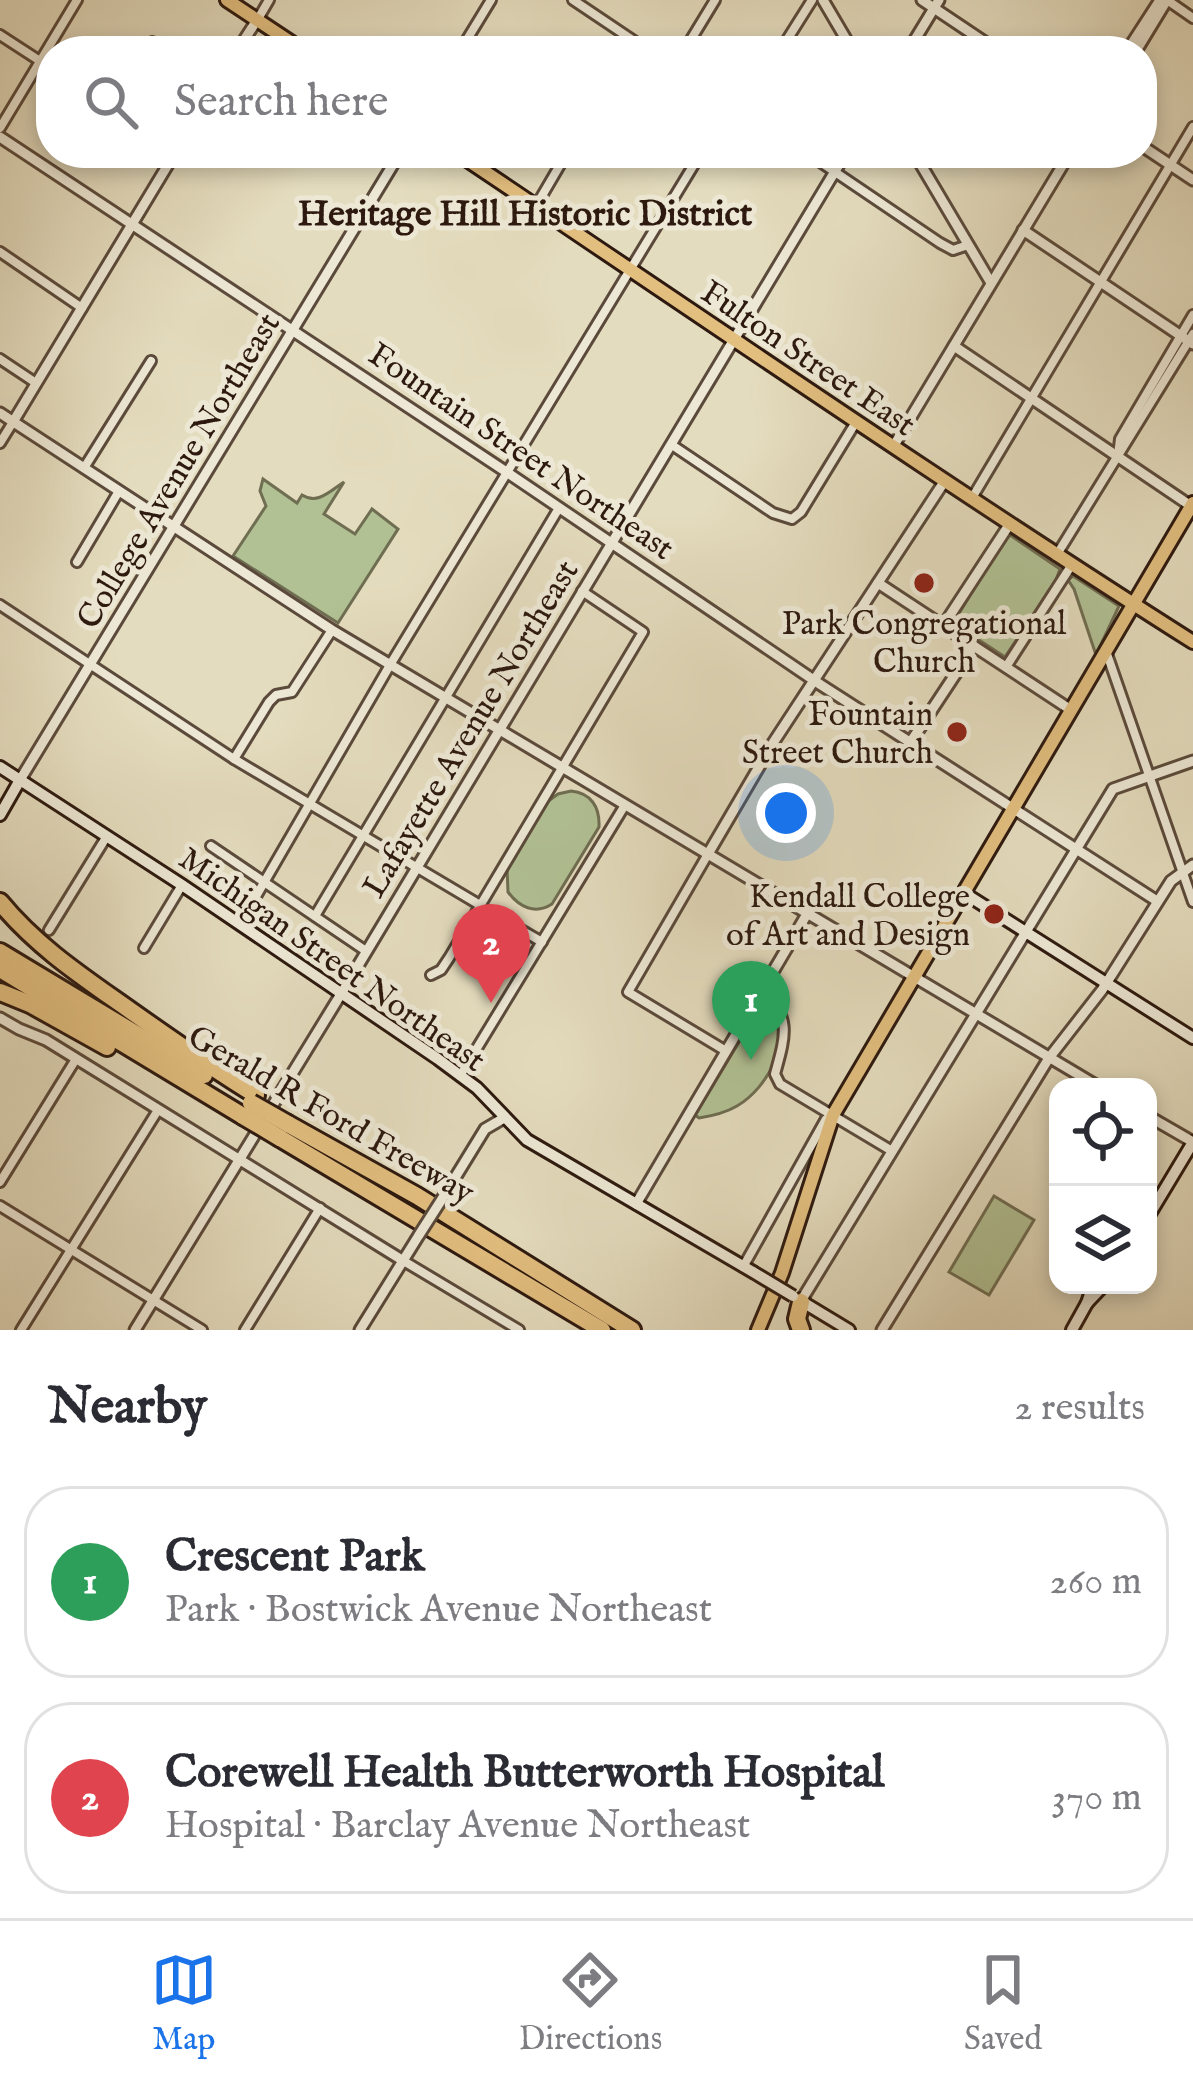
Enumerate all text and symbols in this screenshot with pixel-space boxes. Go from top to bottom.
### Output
search box [36,36,1157,168]
icon: search [78,69,144,135]
text: Search here [174,74,388,131]
district label: Heritage Hill Historic District [298,192,753,238]
street label: Fulton Street East [692,272,923,447]
street label: College Avenue Northeast [69,306,291,637]
street label: Fountain Street Northeast [359,334,681,571]
street label: Lafayette Avenue Northeast [354,553,589,906]
marker: Park Congregational Church [911,570,937,596]
place label: Park Congregational Church [782,604,1066,684]
place label: Fountain Street Church [742,695,933,775]
marker: Fountain Street Church [944,719,970,745]
your location [756,783,816,843]
street label: Michigan Street Northeast [170,839,493,1082]
place label: Kendall College of Art and Design [726,877,970,957]
marker: Kendall College of Art and Design [981,901,1007,927]
pin: 2 [452,904,530,1003]
pin: 1 [712,961,790,1060]
street label: Gerald R Ford Freeway [180,1016,482,1215]
map controls [1049,1078,1157,1294]
button: locate [1049,1078,1157,1186]
button: layers [1049,1186,1157,1294]
text: Nearby [48,1376,207,1441]
text: 2 results [1014,1384,1145,1433]
text: Crescent Park [165,1529,425,1586]
text: 1 [83,1558,97,1607]
text: 260 m [1049,1558,1142,1607]
text: Park · Bostwick Avenue Northeast [165,1586,712,1635]
text: Corewell Health Butterworth Hospital [165,1745,884,1802]
text: 2 [81,1774,99,1823]
text: 370 m [1051,1774,1142,1823]
text: Hospital · Barclay Avenue Northeast [165,1802,750,1851]
tab: Map [151,1947,217,2061]
tab: Directions [519,1947,662,2061]
tab: Saved [964,1947,1042,2061]

